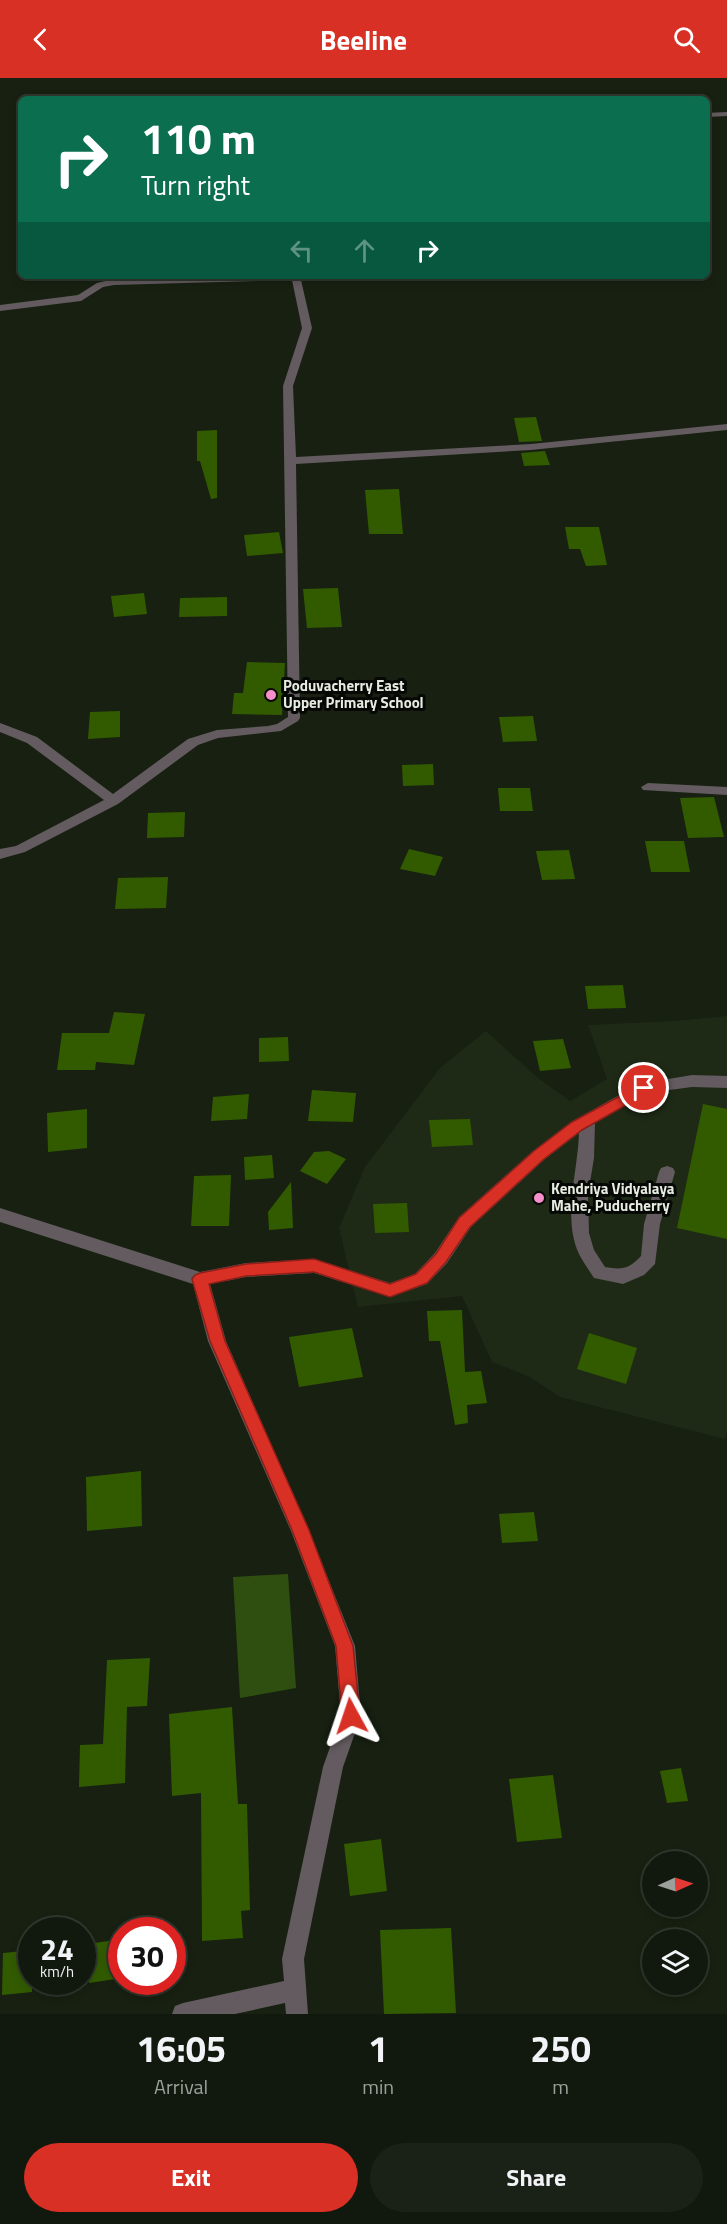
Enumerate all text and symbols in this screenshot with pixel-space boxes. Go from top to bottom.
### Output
text: Beeline [320,19,407,60]
icon: back [24,23,57,56]
icon: search [670,23,703,56]
text: 110 m [141,106,256,170]
icon: right [42,120,120,198]
text: Turn right [141,164,250,205]
icon: left [285,234,318,267]
icon: ahead [348,234,381,267]
icon: right [411,234,444,267]
place label: Poduvacherry East Upper Primary School [283,674,424,714]
marker: Poduvacherry East Upper Primary School [264,688,278,702]
pin [618,1062,669,1113]
icon: arrive [627,1071,660,1104]
place label: Kendriya Vidyalaya Mahe, Puducherry [551,1177,675,1217]
marker: Kendriya Vidyalaya Mahe, Puducherry [532,1191,546,1205]
position arrow [319,1684,383,1748]
north arrow [642,1851,708,1917]
map controls [642,1851,708,1995]
speed limit sign: 30 [108,1917,186,1995]
text: 24 [40,1926,74,1972]
button: layers [642,1929,708,1995]
text: km/h [40,1960,74,1983]
text: 16:05 [136,2021,226,2076]
text: 1 [368,2021,388,2076]
text: 250 [530,2021,591,2076]
text: Arrival [154,2071,208,2102]
text: min [362,2071,394,2102]
text: m [552,2071,569,2102]
button: Exit [24,2143,358,2212]
button: Share [370,2143,703,2212]

